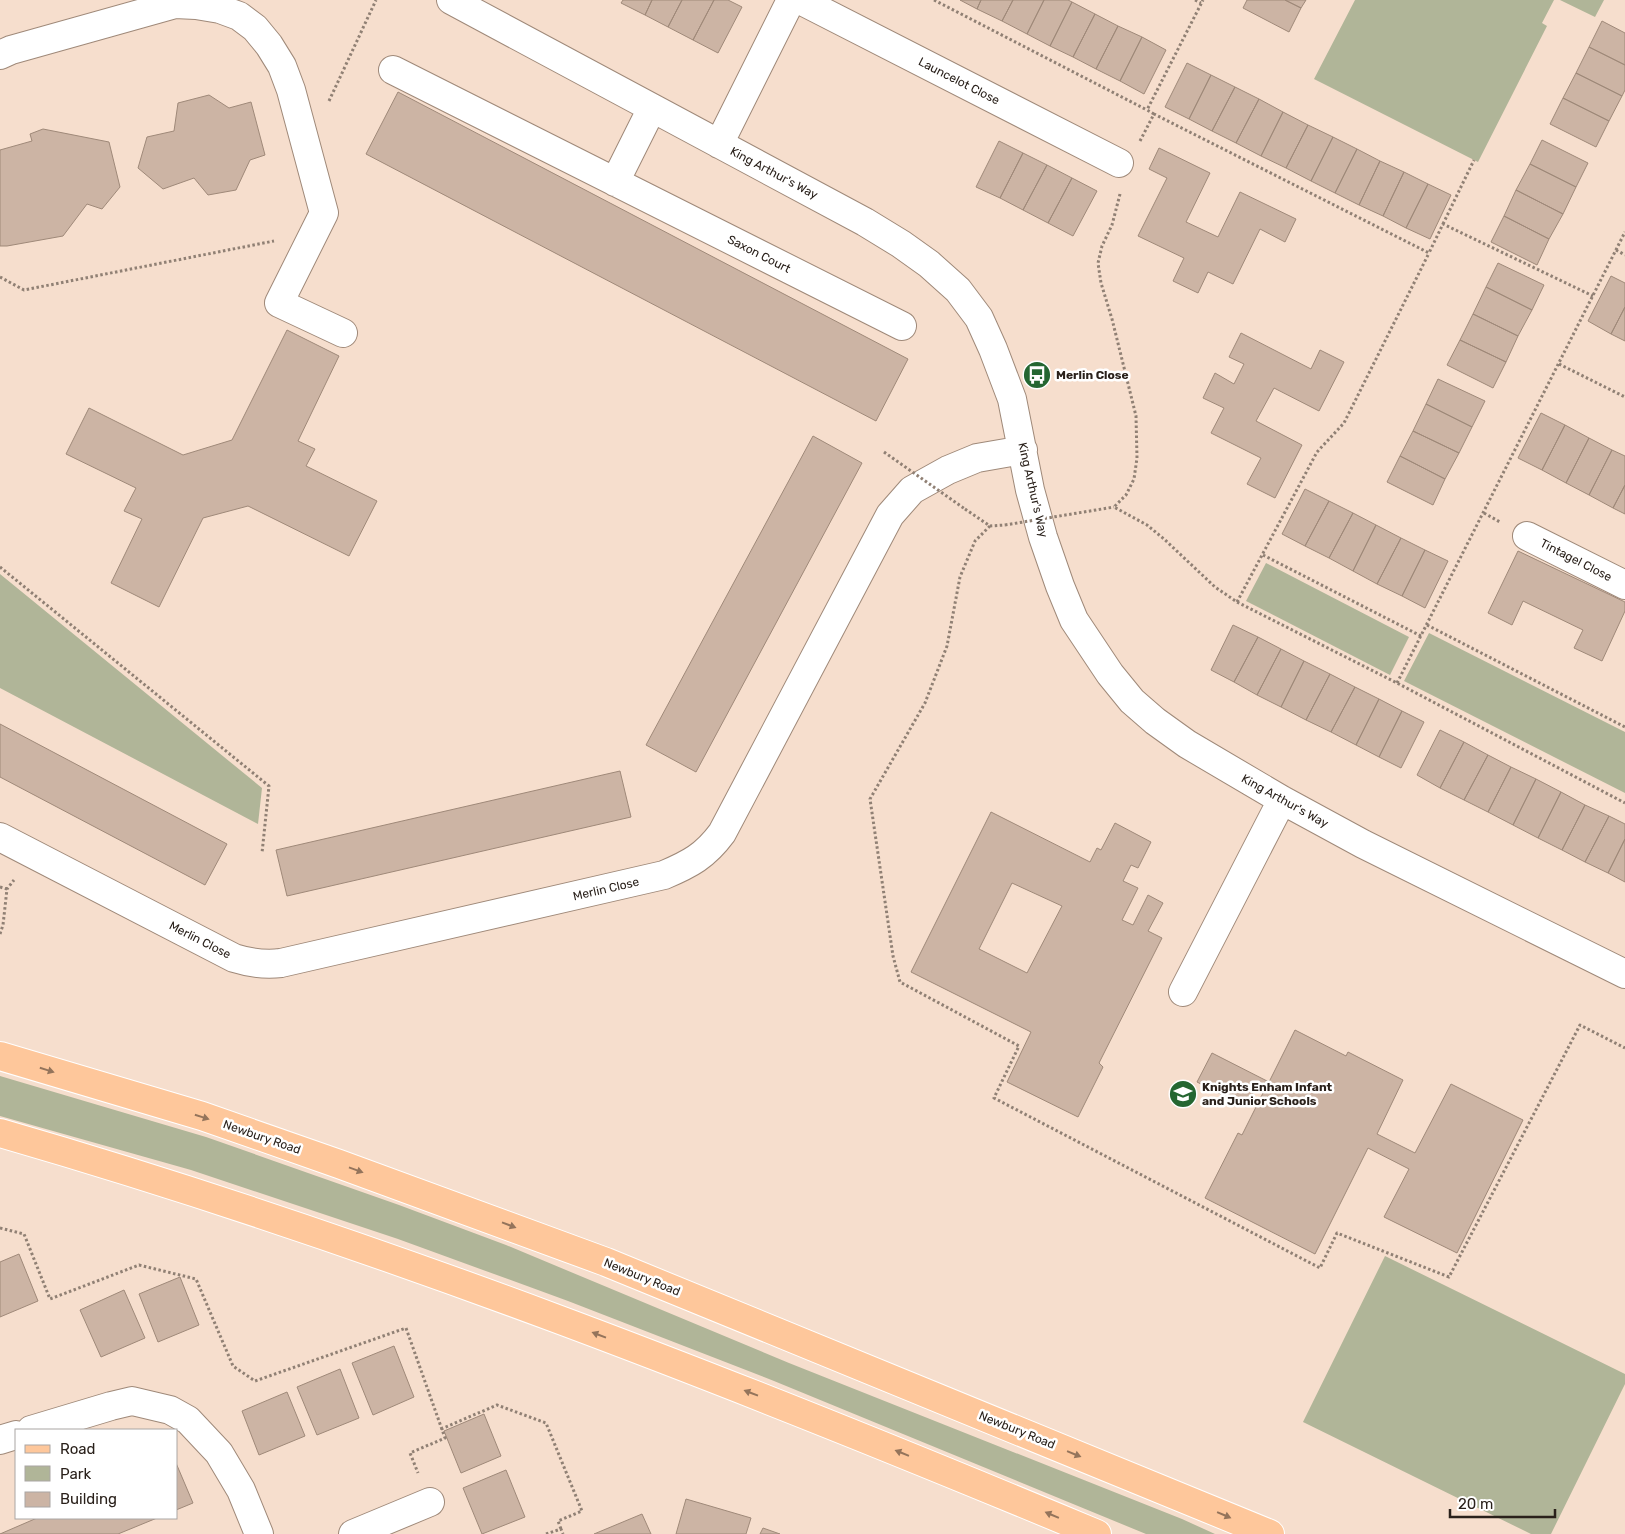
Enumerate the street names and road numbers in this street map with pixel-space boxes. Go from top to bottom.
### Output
street label: Launcelot Close [916,55,1002,108]
street label: King Arthur's Way [728,144,821,202]
street label: Saxon Court [725,232,793,276]
street label: King Arthur's Way [1015,441,1051,539]
street label: Tintagel Close [1538,536,1614,584]
street label: King Arthur's Way [1239,771,1331,831]
street label: Merlin Close [572,875,641,903]
street label: Merlin Close [167,918,233,962]
street label: Newbury Road [221,1117,303,1157]
street label: Newbury Road [602,1255,682,1299]
street label: Newbury Road [977,1408,1057,1452]

